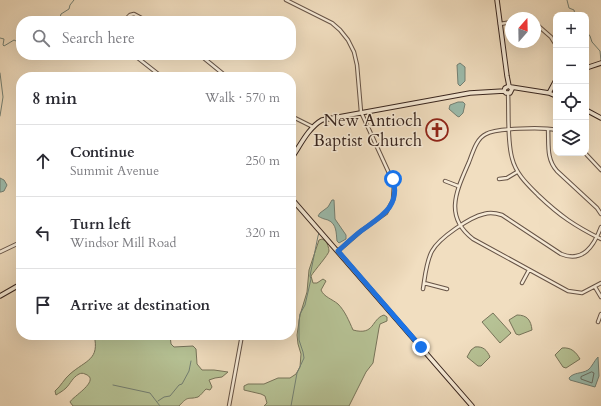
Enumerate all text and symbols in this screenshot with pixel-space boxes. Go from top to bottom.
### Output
north arrow [505,12,541,48]
map controls [553,12,589,156]
button: + [553,12,589,48]
search box [16,16,296,60]
icon: search [30,27,52,49]
text: Search here [62,28,135,48]
button: − [553,48,589,84]
button: locate [553,84,589,120]
text: 8 min [32,87,77,110]
text: Walk · 570 m [205,89,280,107]
place label: New Antioch Baptist Church [313,109,423,152]
church icon: New Antioch Baptist Church [424,117,450,143]
button: layers [553,120,589,156]
text: Continue [70,142,135,162]
icon: ahead [32,150,54,172]
text: 250 m [246,152,280,170]
text: Summit Avenue [70,162,159,180]
route start [384,170,402,188]
text: Turn left [70,214,131,234]
icon: left [32,222,54,244]
text: 320 m [246,224,280,242]
text: Windsor Mill Road [70,234,177,252]
icon: arrive [32,294,54,316]
text: Arrive at destination [70,295,210,315]
route end [412,338,430,356]

